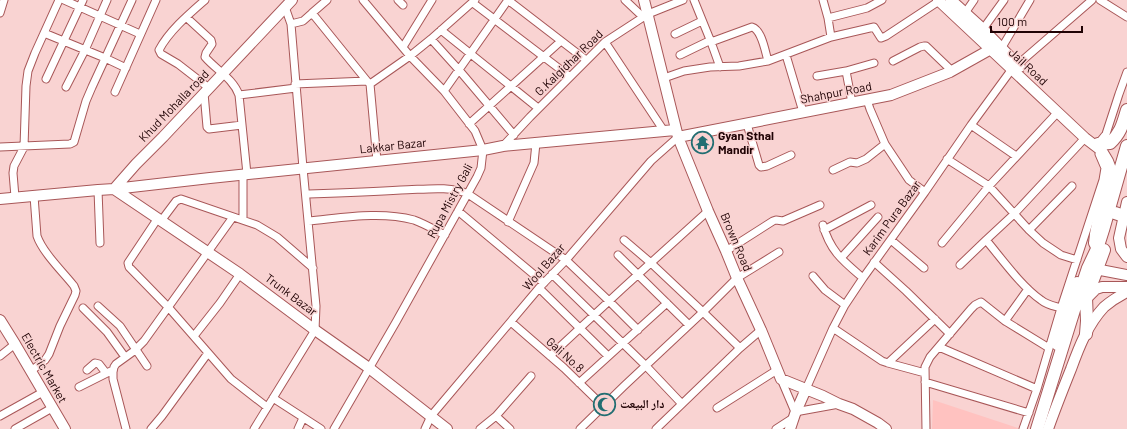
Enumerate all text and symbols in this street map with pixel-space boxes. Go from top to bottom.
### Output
scale bar [991,8,1082,34]
text: 100 m [997,14,1027,28]
street label: G.Kalgidhar Road [532,26,605,98]
street label: Jail Road [1006,45,1051,88]
street label: Khud Mohalla road [135,66,211,144]
street label: Shahpur Road [799,78,873,106]
place label: Gyan Sthal Mandir [718,128,774,156]
temple icon: Gyan Sthal Mandir [690,130,716,156]
street label: Lakkar Bazar [359,134,428,155]
street label: Rupa Mistry Gali [424,161,475,240]
street label: Karim Pura Bazar [859,177,923,258]
street label: Brown Road [718,210,756,273]
street label: Wool Bazar [519,240,568,293]
street label: Trunk Bazar [263,270,321,319]
street label: Electric Market [19,330,71,405]
street label: Gali No.8 [544,334,587,375]
mosque icon: دار البیعت [591,391,617,417]
place label: دار البیعت [620,396,665,411]

